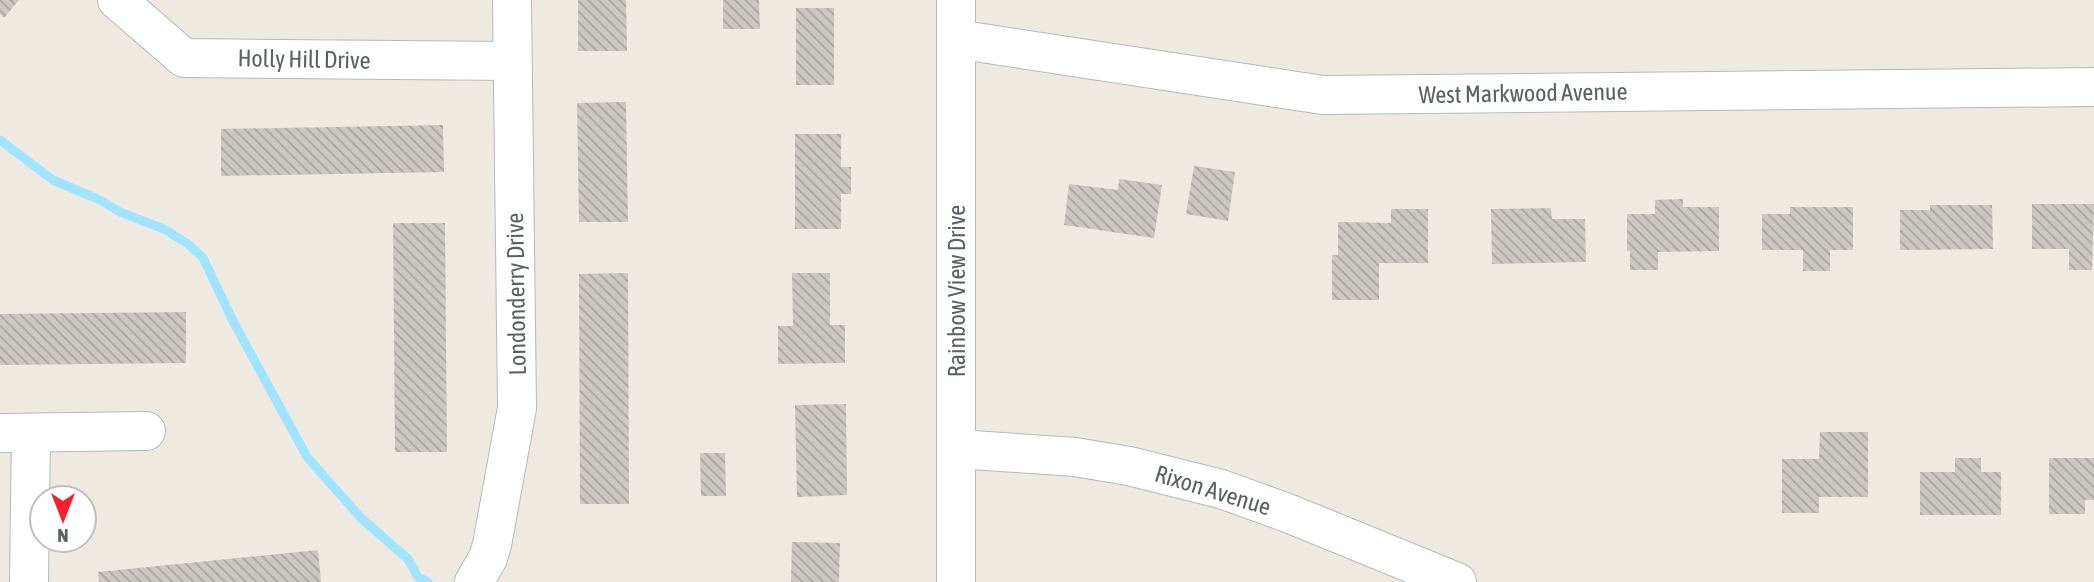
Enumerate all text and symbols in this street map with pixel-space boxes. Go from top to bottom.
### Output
street label: Holly Hill Drive [237,44,371,74]
street label: West Markwood Avenue [1418,78,1628,108]
street label: Rainbow View Drive [943,205,970,377]
street label: Londonderry Drive [501,212,531,376]
street label: Rixon Avenue [1152,460,1274,520]
north arrow [28,484,98,554]
text: N [57,525,69,547]

